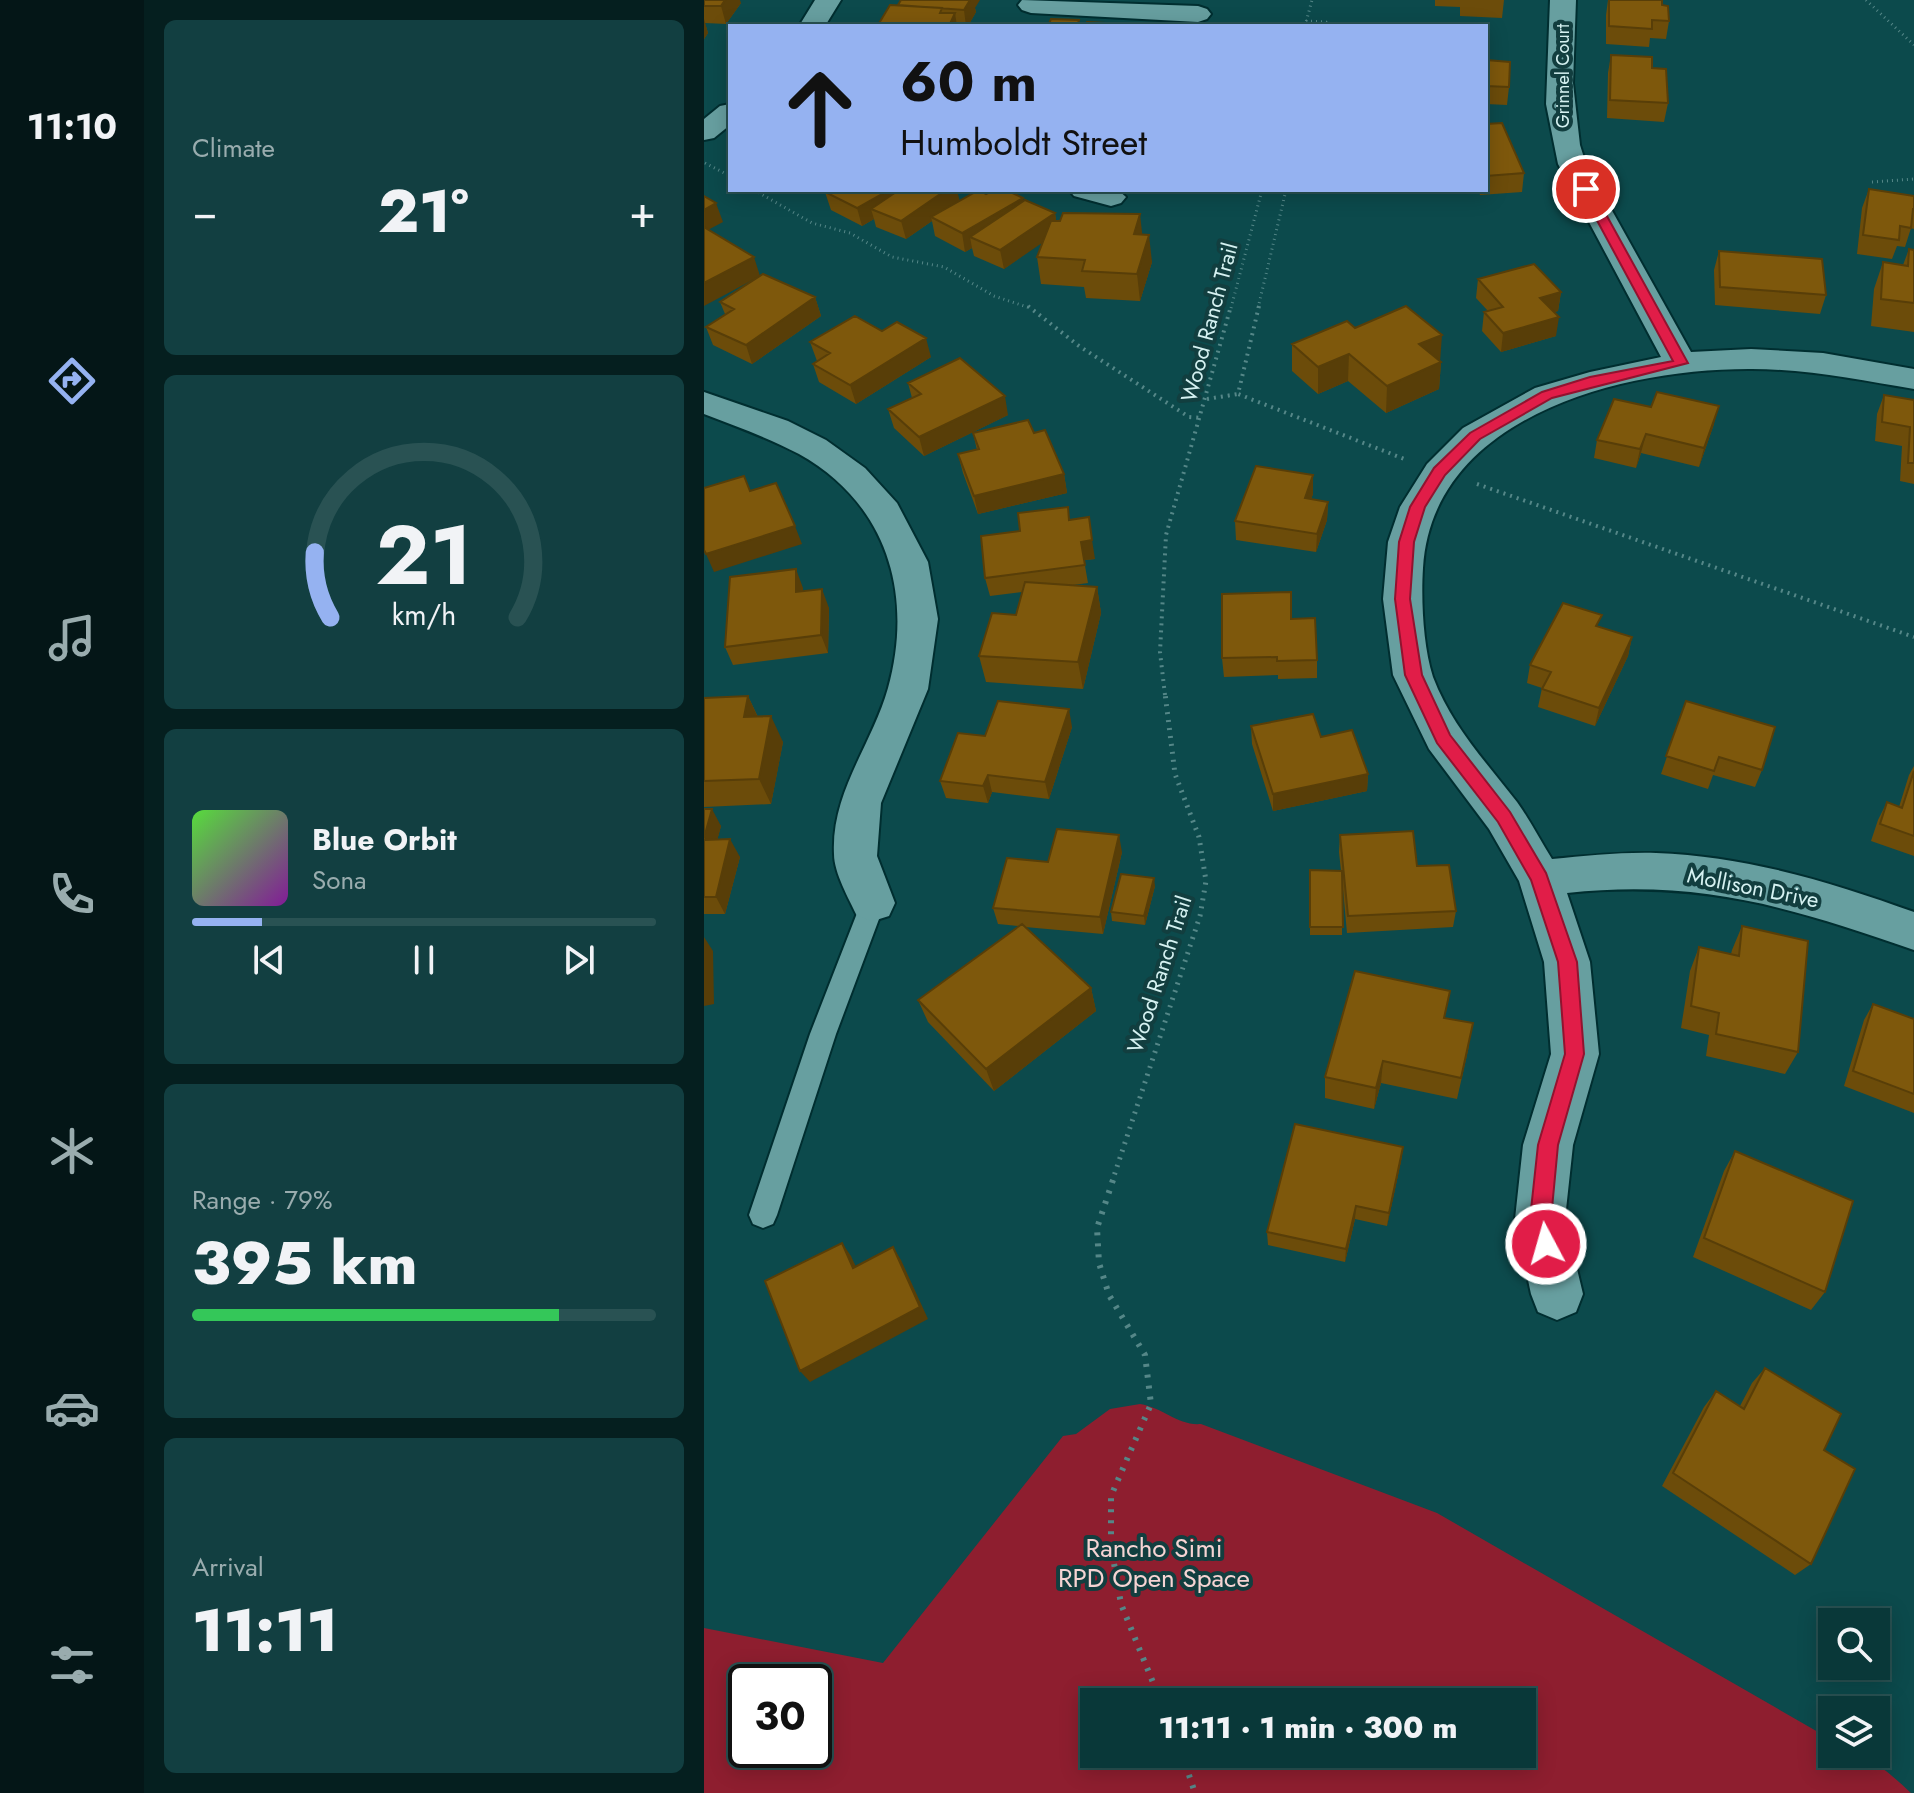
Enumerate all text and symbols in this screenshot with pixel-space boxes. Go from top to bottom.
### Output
street label: Grinnel Court [1550,23,1576,128]
text: 60 m [900,41,1037,122]
icon: ahead [768,56,872,160]
text: 11:10 [27,100,117,152]
text: Humboldt Street [900,116,1147,168]
text: Climate [192,129,275,167]
pin [1552,155,1620,223]
icon: arrive [1564,167,1608,211]
text: 21° [378,168,469,255]
text: − [192,180,218,244]
text: + [629,180,656,244]
street label: Wood Ranch Trail [1172,239,1246,405]
icon: directions [44,353,100,409]
text: 21 [376,494,472,614]
text: km/h [392,594,456,636]
icon: music [44,610,100,666]
text: Blue Orbit [312,818,457,861]
street label: Mollison Drive [1684,859,1822,915]
text: Sona [312,861,367,899]
icon: phone [44,866,100,922]
street label: Wood Ranch Trail [1118,891,1200,1057]
icon: previous [247,938,291,982]
icon: pause [402,938,446,982]
icon: next [557,938,601,982]
icon: climate [44,1123,100,1179]
text: Range · 79% [192,1181,332,1219]
position arrow [1504,1202,1588,1286]
text: 395 km [192,1220,418,1307]
icon: car [44,1380,100,1436]
park label: Rancho Simi RPD Open Space [1058,1529,1250,1597]
text: Arrival [192,1548,264,1586]
text: 11:11 [192,1587,338,1674]
map controls [1818,1608,1890,1768]
button: search [1818,1608,1890,1680]
icon: filters [44,1637,100,1693]
speed limit sign: 30 [728,1664,832,1768]
button: layers [1818,1696,1890,1768]
text: 11:11 · 1 min · 300 m [1159,1706,1457,1749]

